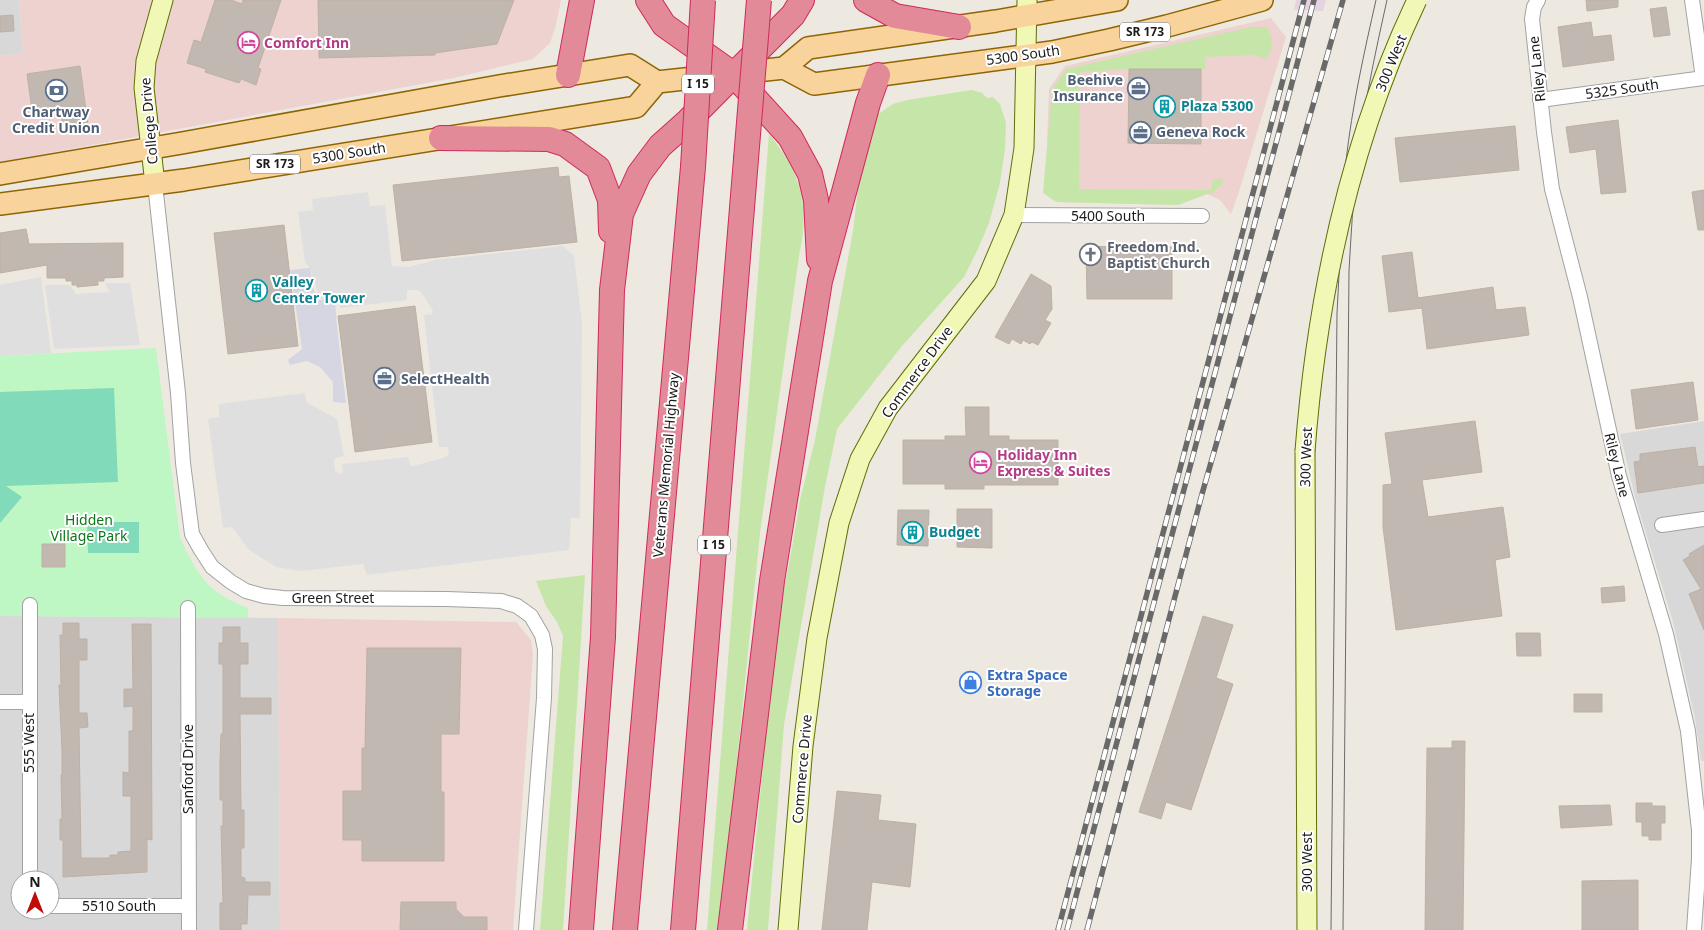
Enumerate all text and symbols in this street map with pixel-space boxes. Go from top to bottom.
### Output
road number: SR 173 [1120,22,1170,42]
hotel icon: Comfort Inn [236,31,260,55]
street label: 300 West [1370,31,1411,94]
place label: Comfort Inn [264,33,349,52]
street label: Riley Lane [1524,35,1549,103]
street label: 5300 South [985,40,1061,69]
place label: Beehive Insurance [1053,70,1123,105]
road number: I 15 [682,74,714,94]
street label: 5325 South [1584,74,1660,103]
office icon: Beehive Insurance [1127,76,1151,100]
street label: College Drive [135,77,162,165]
bank icon: Chartway Credit Union [44,78,68,102]
building icon: Plaza 5300 [1153,94,1177,118]
place label: Plaza 5300 [1181,96,1253,115]
place label: Chartway Credit Union [12,102,100,137]
office icon: Geneva Rock [1128,120,1152,144]
place label: Geneva Rock [1156,122,1246,141]
street label: 5300 South [311,137,387,168]
road number: SR 173 [250,154,300,173]
street label: 5400 South [1071,206,1145,225]
place label: Freedom Ind. Baptist Church [1107,237,1210,272]
church icon: Freedom Ind. Baptist Church [1079,243,1103,267]
place label: Valley Center Tower [272,272,366,307]
building icon: Valley Center Tower [244,278,268,302]
street label: Commerce Drive [877,322,957,422]
office icon: SelectHealth [373,367,397,391]
place label: SelectHealth [401,369,490,388]
street label: Veterans Memorial Highway [648,371,683,558]
street label: 300 West [1295,427,1316,487]
street label: Riley Lane [1600,431,1635,499]
place label: Holiday Inn Express & Suites [997,445,1110,480]
hotel icon: Holiday Inn Express & Suites [969,451,993,475]
park label: Hidden Village Park [51,510,128,545]
building icon: Budget [901,520,925,544]
place label: Budget [929,522,980,541]
road number: I 15 [698,536,730,554]
street label: Green Street [292,588,374,607]
place label: Extra Space Storage [987,665,1068,700]
shop icon: Extra Space Storage [959,671,983,695]
street label: 555 West [19,713,38,773]
street label: Commerce Drive [787,713,816,824]
street label: Sanford Drive [178,724,197,814]
street label: 300 West [1297,832,1316,892]
north arrow [10,870,60,920]
text: N [29,872,41,891]
street label: 5510 South [82,896,156,915]

